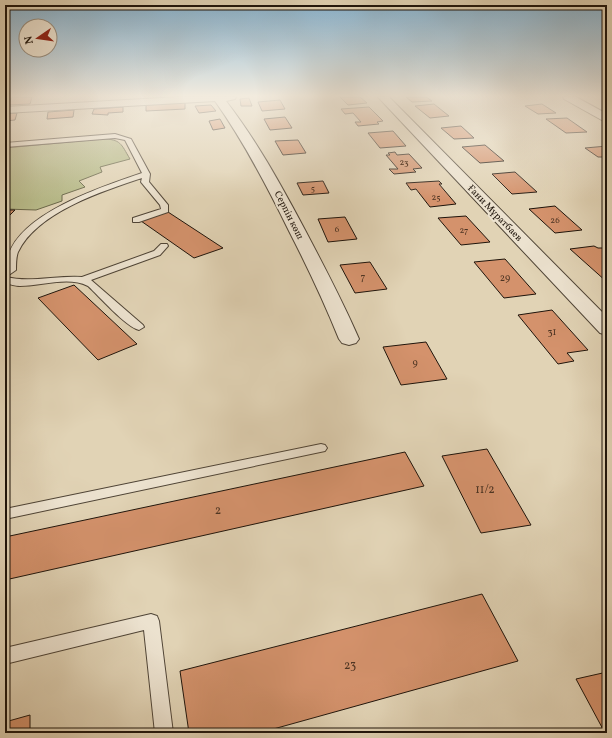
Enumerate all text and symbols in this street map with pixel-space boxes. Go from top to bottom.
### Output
north arrow [18,18,58,58]
text: N [22,34,38,45]
house number: 23 [399,156,409,169]
house number: 5 [311,182,315,195]
street label: Ғани Мұратбаев [464,182,526,244]
street label: Серпін көш [271,188,307,242]
house number: 25 [431,191,441,204]
house number: 26 [550,214,560,227]
house number: 6 [335,223,340,236]
house number: 27 [460,224,468,237]
house number: 7 [361,270,366,284]
house number: 29 [500,271,510,285]
house number: 31 [547,325,557,339]
house number: 9 [412,356,418,370]
house number: 11/2 [475,482,495,498]
house number: 2 [215,503,221,519]
house number: 23 [344,658,356,674]

